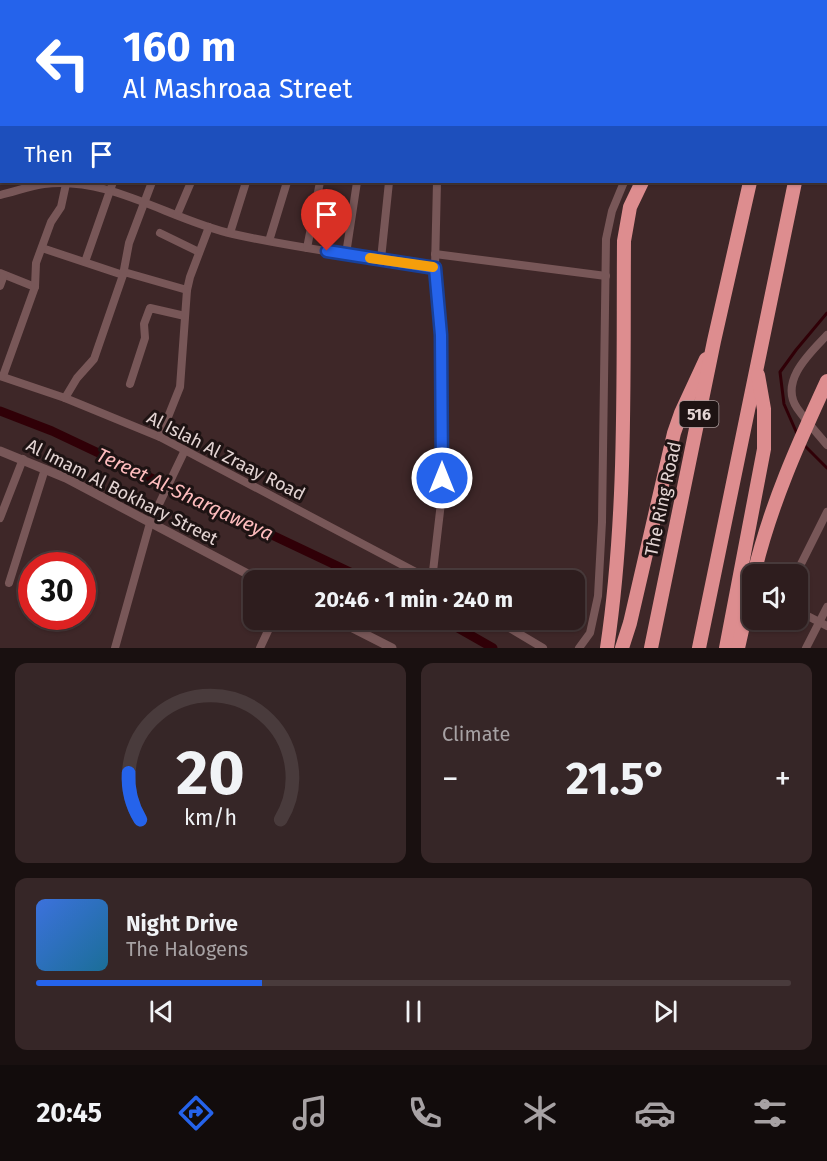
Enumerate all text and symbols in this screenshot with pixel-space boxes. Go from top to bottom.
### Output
text: 160 m [123,22,236,72]
icon: left [24,24,102,102]
text: Al Mashroaa Street [123,73,352,105]
icon: arrive [85,138,118,171]
text: Then [24,141,73,168]
pin [301,189,352,251]
icon: arrive [310,198,343,231]
road number: 516 [680,401,718,427]
street label: Al Islah Al Zraay Road [143,407,309,505]
street label: Al Imam Al Bokhary Street [23,434,222,550]
street label: The Ring Road [640,440,686,558]
water label: Tereet Al-Sharqaweya [93,442,277,546]
position arrow [410,446,474,510]
speed limit sign: 30 [18,552,96,630]
map controls [742,564,808,630]
button: sound [742,564,808,630]
text: 20:46 · 1 min · 240 m [315,586,513,613]
text: Climate [442,722,510,746]
text: 20 [176,736,245,811]
text: 21.5° [566,752,667,806]
text: − [442,759,459,799]
text: + [775,759,791,799]
text: km/h [184,805,237,831]
text: Night Drive [126,910,238,937]
text: The Halogens [126,937,248,961]
icon: previous [145,995,178,1028]
icon: pause [397,995,430,1028]
icon: next [649,995,682,1028]
icon: directions [175,1092,217,1134]
icon: music [289,1092,331,1134]
icon: phone [404,1092,446,1134]
icon: climate [519,1092,561,1134]
icon: car [634,1092,676,1134]
icon: filters [749,1092,791,1134]
text: 20:45 [36,1097,102,1129]

